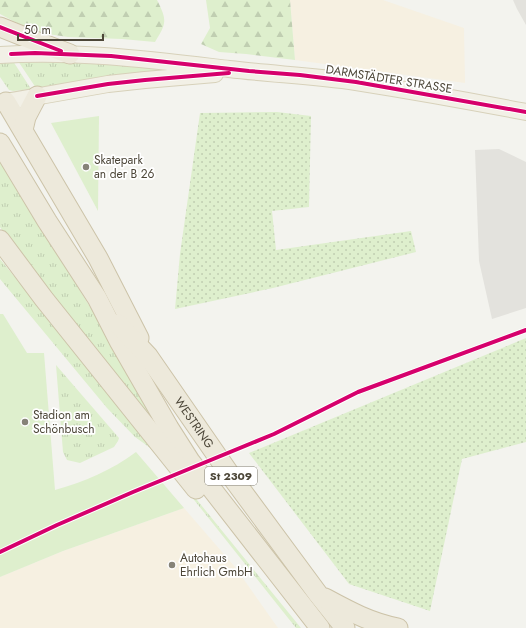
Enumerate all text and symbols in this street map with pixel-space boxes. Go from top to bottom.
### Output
scale bar [18,16,103,42]
text: 50 m [24,21,51,39]
street label: DARMSTÄDTER STRASSE [324,60,454,98]
place label: Skatepark an der B 26 [94,151,155,183]
marker: Skatepark an der B 26 [81,162,91,172]
street label: WESTRING [170,393,218,452]
place label: Stadion am Schönbusch [33,406,94,438]
marker: Stadion am Schönbusch [20,417,30,427]
road number: St 2309 [205,467,257,485]
place label: Autohaus Ehrlich GmbH [180,549,253,581]
marker: Autohaus Ehrlich GmbH [167,560,177,570]

